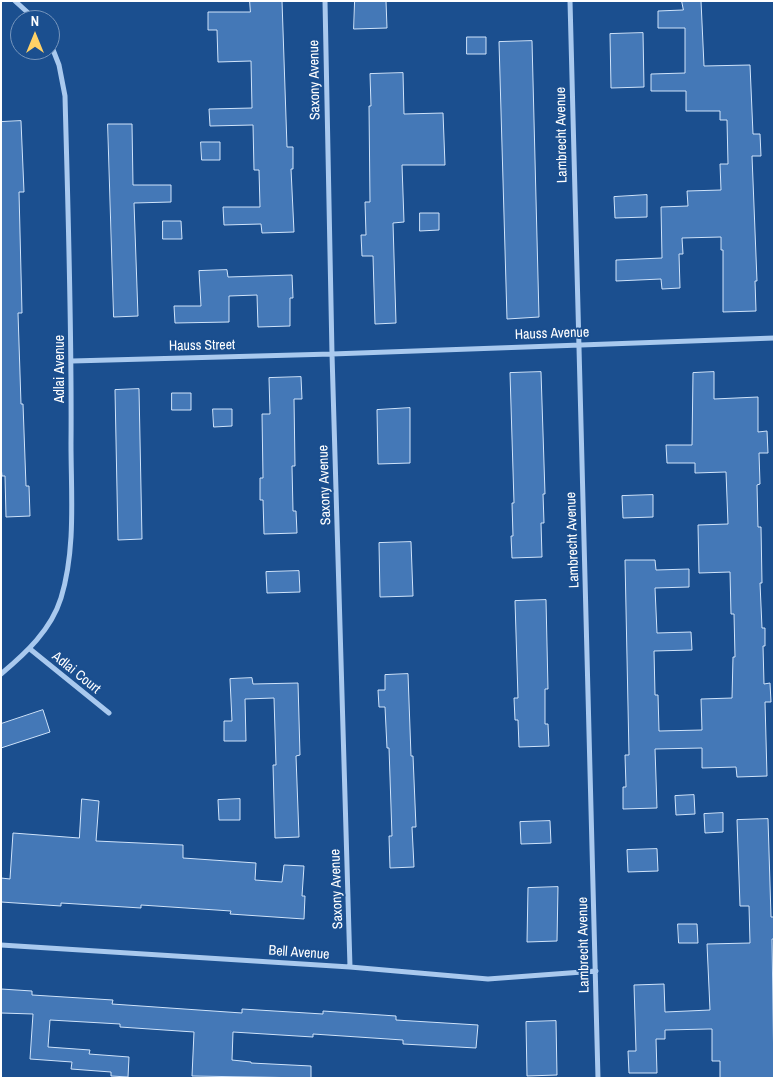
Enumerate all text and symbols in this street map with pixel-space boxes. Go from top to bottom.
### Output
north arrow [10,10,60,60]
text: N [31,12,39,30]
street label: Saxony Avenue [306,40,324,120]
street label: Lambrecht Avenue [553,87,571,183]
street label: Hauss Avenue [514,324,590,344]
street label: Adlai Avenue [52,335,68,403]
street label: Hauss Street [169,337,235,355]
street label: Saxony Avenue [315,445,335,525]
street label: Lambrecht Avenue [563,492,583,588]
street label: Adlai Court [48,648,104,698]
street label: Saxony Avenue [327,849,347,929]
street label: Lambrecht Avenue [575,897,593,993]
street label: Bell Avenue [268,942,330,964]

